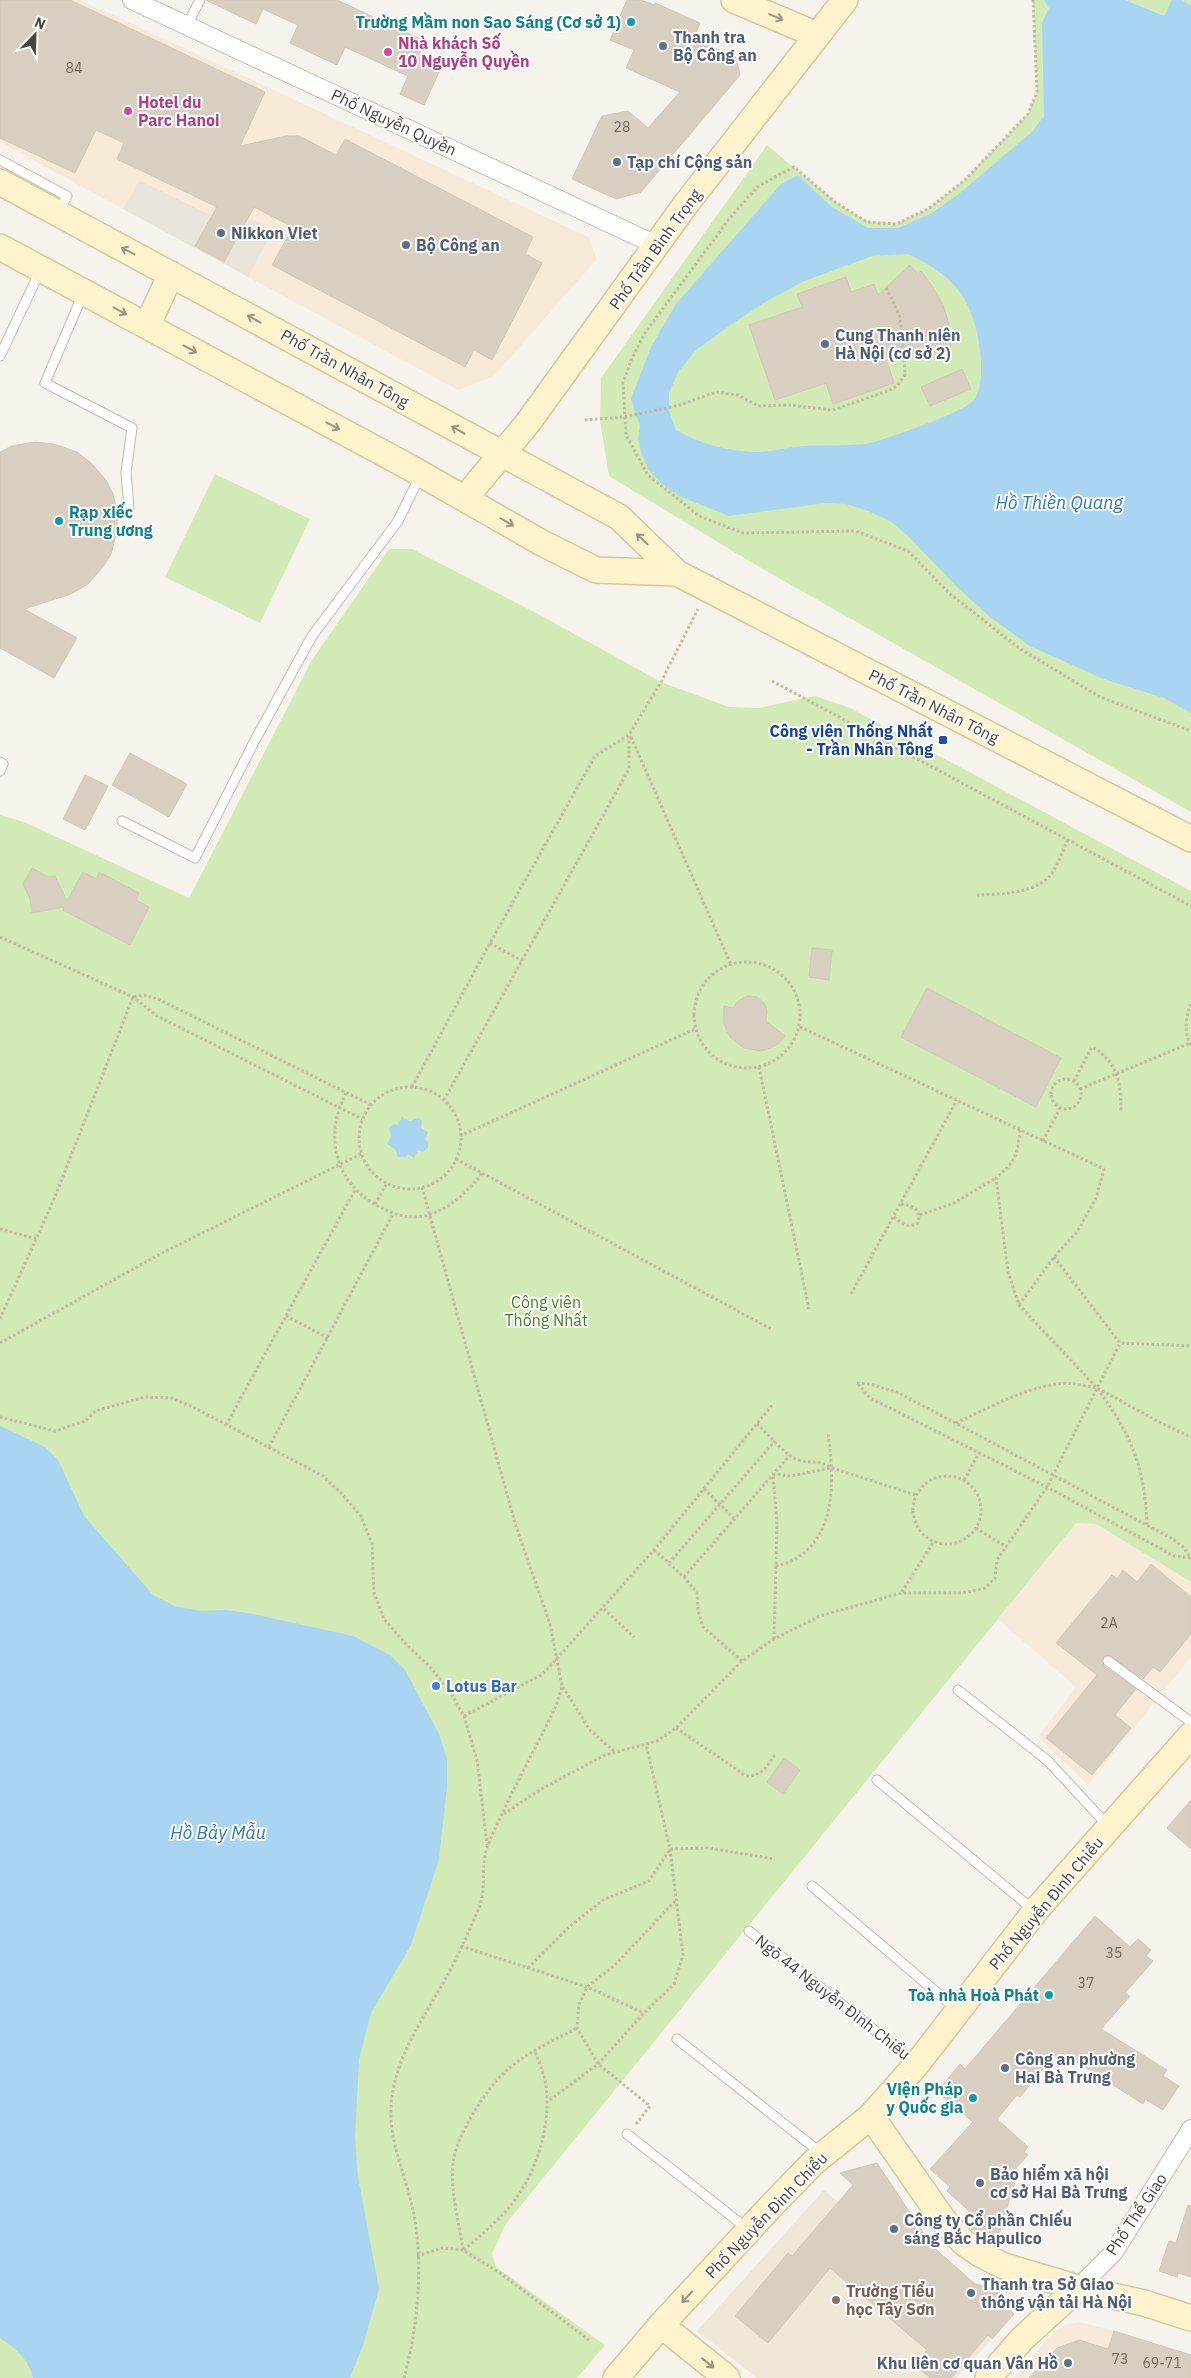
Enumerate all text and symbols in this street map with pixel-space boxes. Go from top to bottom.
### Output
north arrow [10,10,60,60]
place label: Trường Mầm non Sao Sáng (Cơ sở 1) [355,11,621,32]
text: N [32,13,48,33]
one-way arrow [768,13,783,23]
marker: Trường Mầm non Sao Sáng (Cơ sở 1) [625,16,637,28]
place label: Thanh tra Bộ Công an [673,27,757,65]
place label: Nhà khách Số 10 Nguyễn Quyền [398,32,530,71]
marker: Thanh tra Bộ Công an [657,40,669,52]
marker: Nhà khách Số 10 Nguyễn Quyền [382,46,394,58]
house number: 84 [66,59,82,77]
street label: Phố Nguyễn Quyền [328,84,460,160]
place label: Hotel du Parc Hanoi [138,92,220,130]
marker: Hotel du Parc Hanoi [122,105,134,117]
house number: 28 [614,118,630,136]
place label: Tạp chí Cộng sản [627,152,752,172]
marker: Tạp chí Cộng sản [611,156,623,168]
street label: Phố Trần Bình Trọng [605,184,706,313]
place label: Nikkon Viet [231,223,318,243]
marker: Nikkon Viet [215,227,227,239]
place label: Bộ Công an [416,235,500,255]
marker: Bộ Công an [400,239,412,251]
one-way arrow [121,246,136,255]
one-way arrow [112,307,127,316]
one-way arrow [247,314,262,323]
street label: Phố Trần Nhân Tông [277,324,413,412]
place label: Cung Thanh niên Hà Nội (cơ sở 2) [835,325,961,363]
marker: Cung Thanh niên Hà Nội (cơ sở 2) [819,338,831,350]
one-way arrow [182,345,197,354]
one-way arrow [325,422,340,431]
one-way arrow [451,425,466,435]
water label: Hồ Thiền Quang [995,491,1123,514]
place label: Rạp xiếc Trung ương [69,501,153,540]
marker: Rạp xiếc Trung ương [53,515,65,527]
one-way arrow [499,518,513,528]
one-way arrow [635,533,648,545]
street label: Phố Trần Nhân Tông [865,664,1003,748]
place label: Công viên Thống Nhất - Trần Nhân Tông [770,720,933,759]
marker: Công viên Thống Nhất - Trần Nhân Tông [937,734,949,746]
park label: Công viên Thống Nhất [504,1292,588,1330]
house number: 2A [1100,1614,1118,1632]
place label: Lotus Bar [446,1676,518,1696]
marker: Lotus Bar [430,1680,442,1692]
water label: Hồ Bảy Mẫu [170,1821,266,1844]
street label: Phố Nguyễn Đình Chiểu [985,1832,1107,1974]
street label: Ngõ 44 Nguyễn Đình Chiểu [751,1930,915,2064]
house number: 35 [1106,1944,1122,1962]
house number: 37 [1078,1974,1094,1992]
place label: Toà nhà Hoà Phát [908,1985,1039,2005]
marker: Toà nhà Hoà Phát [1043,1989,1055,2001]
place label: Công an phường Hai Bà Trưng [1015,2049,1135,2087]
marker: Công an phường Hai Bà Trưng [999,2062,1011,2074]
place label: Viện Pháp y Quốc gia [886,2079,963,2117]
marker: Viện Pháp y Quốc gia [967,2092,979,2104]
street label: Phố Nguyễn Đình Chiểu [701,2148,831,2282]
place label: Bảo hiểm xã hội cơ sở Hai Bà Trưng [990,2164,1128,2202]
street label: Phố Thể Giao [1101,2169,1171,2259]
marker: Bảo hiểm xã hội cơ sở Hai Bà Trưng [974,2177,986,2189]
place label: Công ty Cổ phần Chiếu sáng Bắc Hapulico [904,2209,1072,2248]
marker: Công ty Cổ phần Chiếu sáng Bắc Hapulico [888,2223,900,2235]
place label: Thanh tra Sở Giao thông vận tải Hà Nội [981,2274,1132,2312]
place label: Trường Tiểu học Tây Sơn [846,2281,935,2319]
marker: Thanh tra Sở Giao thông vận tải Hà Nội [965,2287,977,2299]
one-way arrow [681,2291,693,2303]
marker: Trường Tiểu học Tây Sơn [830,2294,842,2306]
house number: 73 [1112,2350,1128,2368]
place label: Khu liên cơ quan Vân Hồ [877,2352,1058,2373]
house number: 69-71 [1142,2354,1182,2372]
one-way arrow [701,2357,714,2368]
marker: Khu liên cơ quan Vân Hồ [1062,2357,1074,2369]

